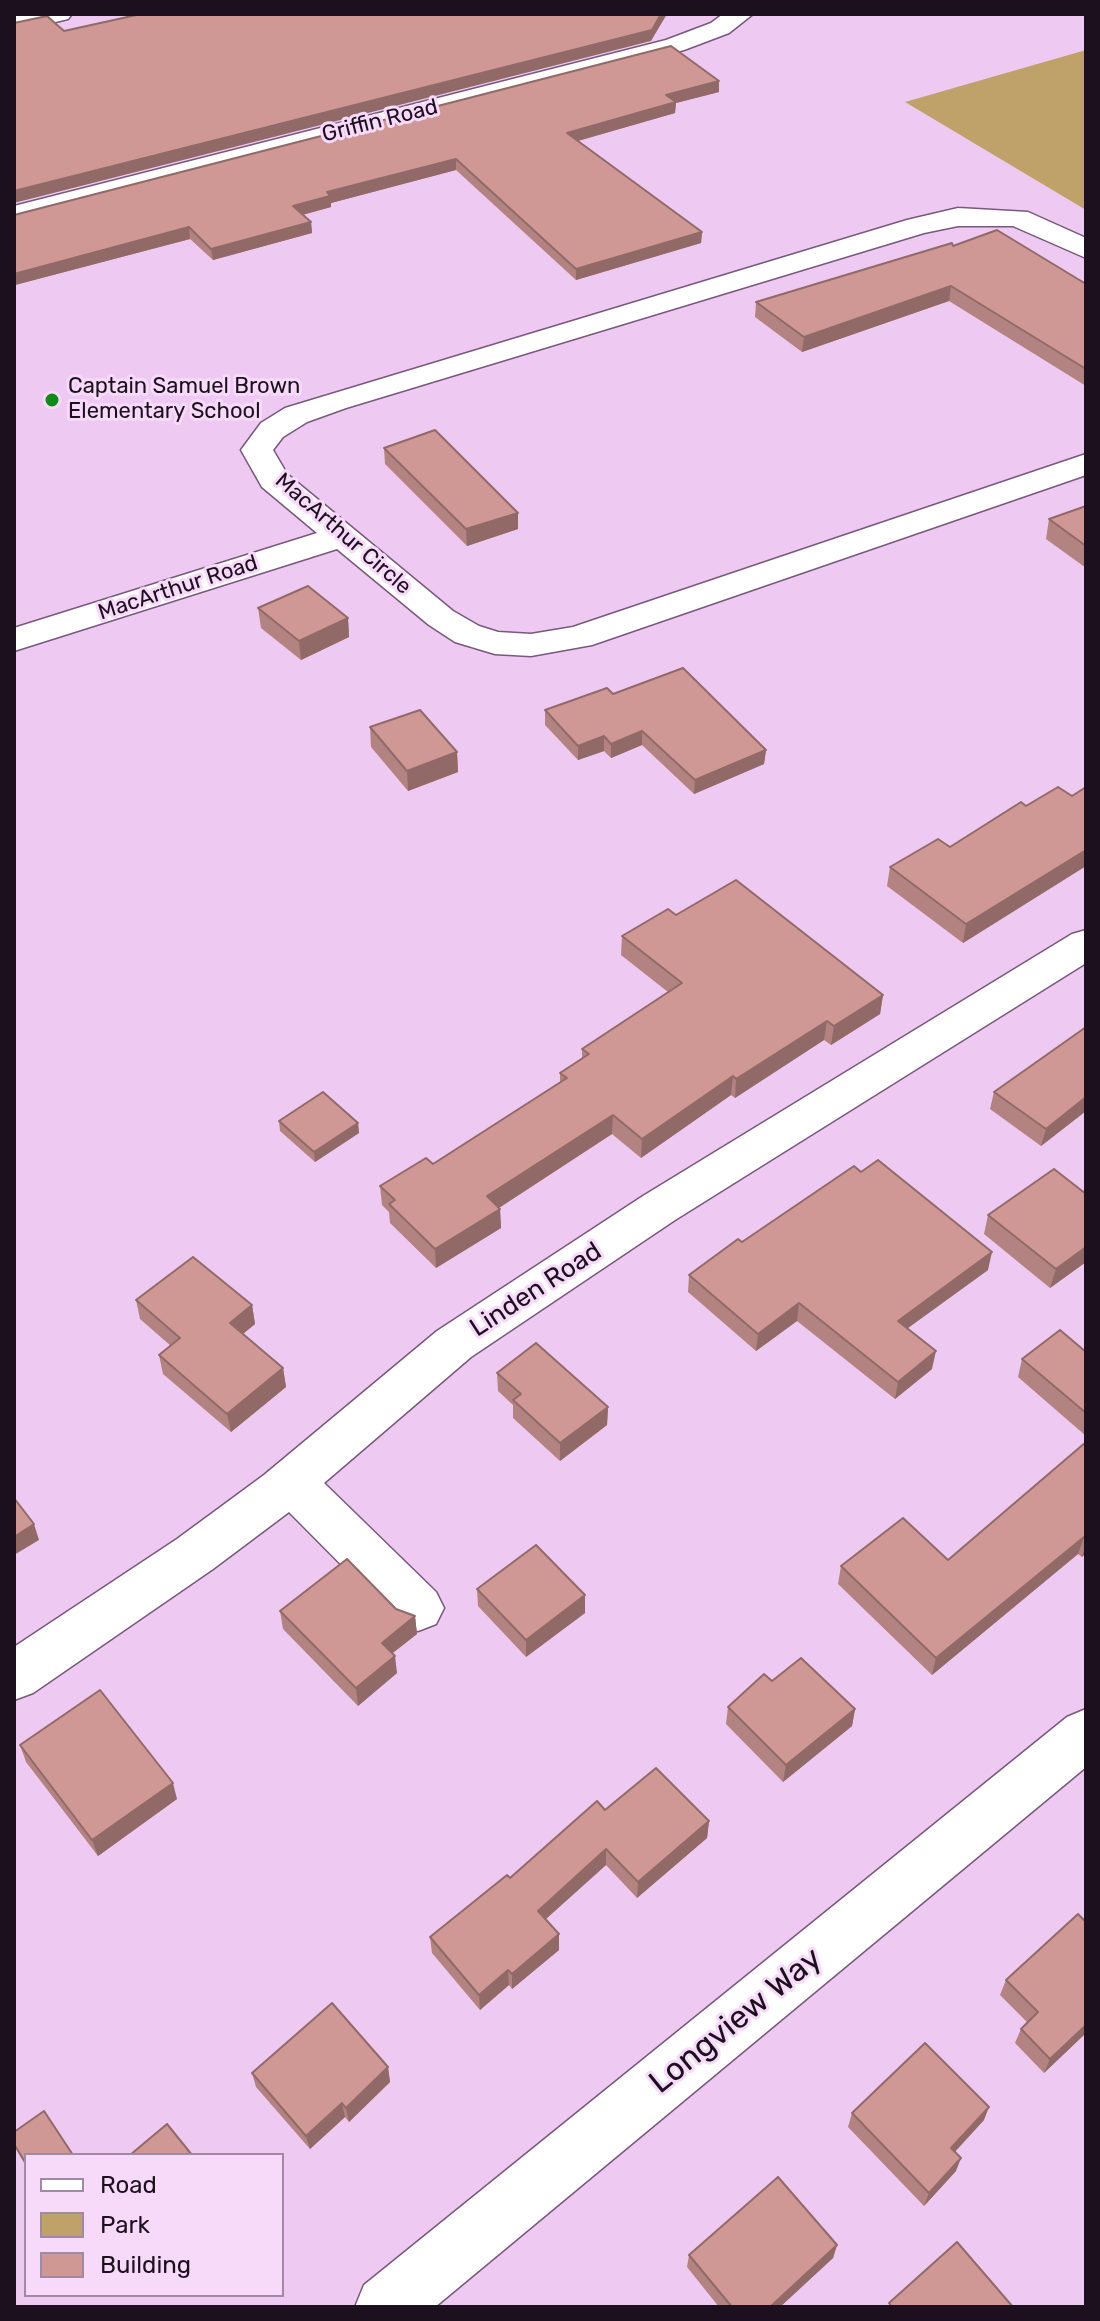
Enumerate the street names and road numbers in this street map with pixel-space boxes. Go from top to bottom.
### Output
street label: Griffin Road [319,94,441,148]
street label: MacArthur Circle [270,468,416,600]
street label: MacArthur Road [95,550,261,626]
street label: Linden Road [464,1236,608,1344]
street label: Longview Way [642,1940,830,2102]

